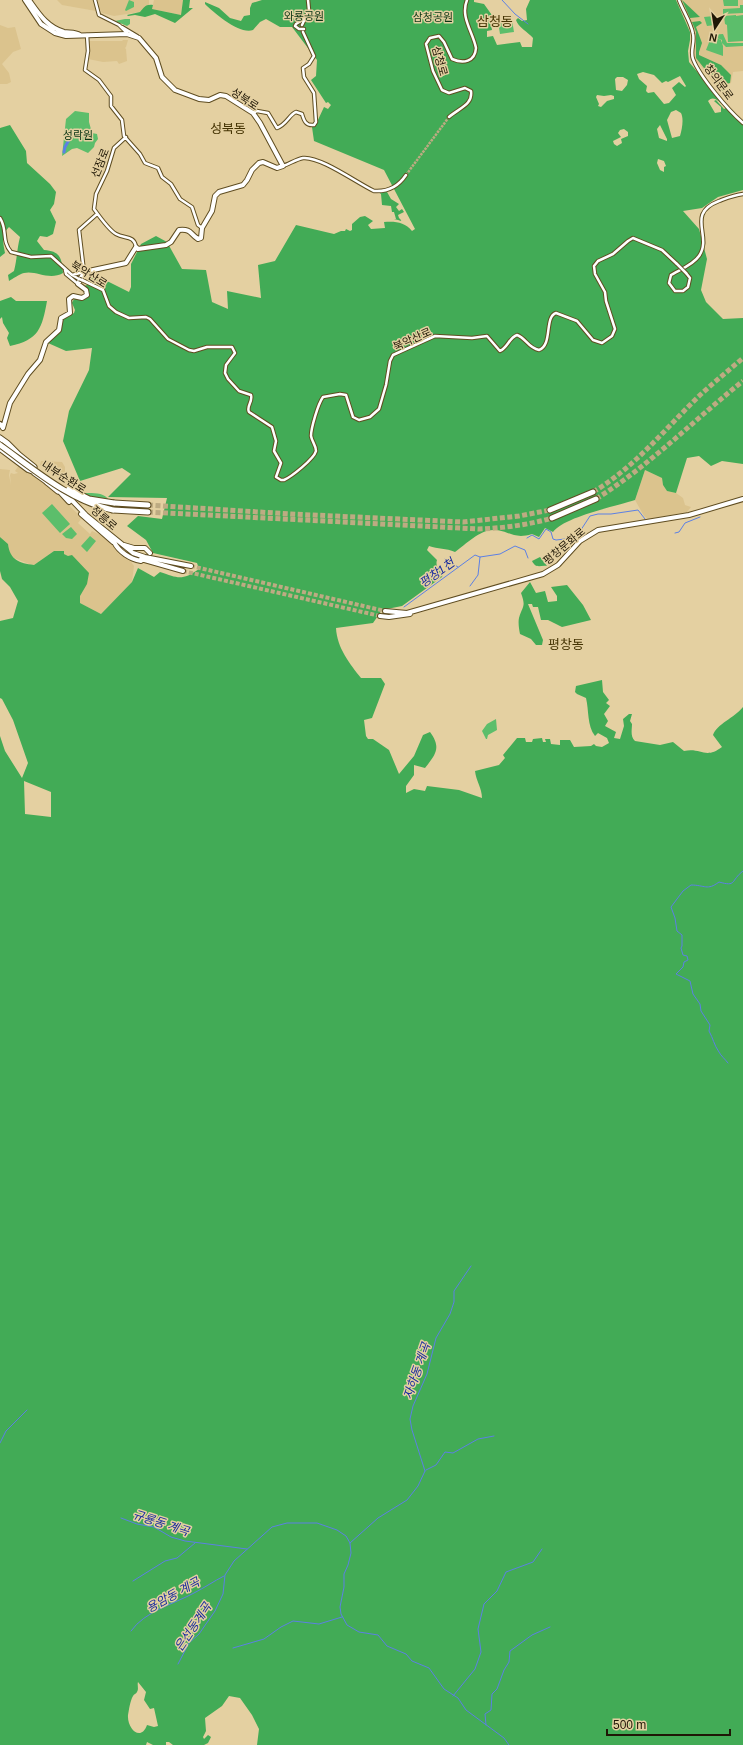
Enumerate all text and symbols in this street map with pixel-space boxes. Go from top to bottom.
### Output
north arrow [695,8,735,48]
park label: 와룡공원 [284,10,324,22]
park label: 삼청공원 [413,11,453,23]
district label: 삼청동 [477,14,513,29]
text: N [708,31,718,44]
street label: 삼청로 [430,45,450,77]
street label: 창의문로 [702,62,736,102]
street label: 성북로 [229,86,261,112]
district label: 성북동 [210,121,246,136]
park label: 성락원 [63,129,93,141]
street label: 선잠로 [89,147,111,179]
street label: 북악산로 [69,258,109,290]
street label: 북악산로 [391,325,433,353]
street label: 내부순환로 [40,458,88,496]
street label: 정릉로 [89,504,119,532]
street label: 평창문화로 [541,525,587,567]
water label: 평창1천 [417,554,459,590]
district label: 평창동 [548,637,584,652]
water label: 자하동 계곡 [401,1340,433,1401]
water label: 규룡동 계곡 [131,1507,192,1539]
water label: 용암동 계곡 [144,1574,203,1615]
water label: 은선동계곡 [172,1599,215,1654]
scale bar [607,1711,730,1737]
text: 500 m [613,1718,646,1732]

